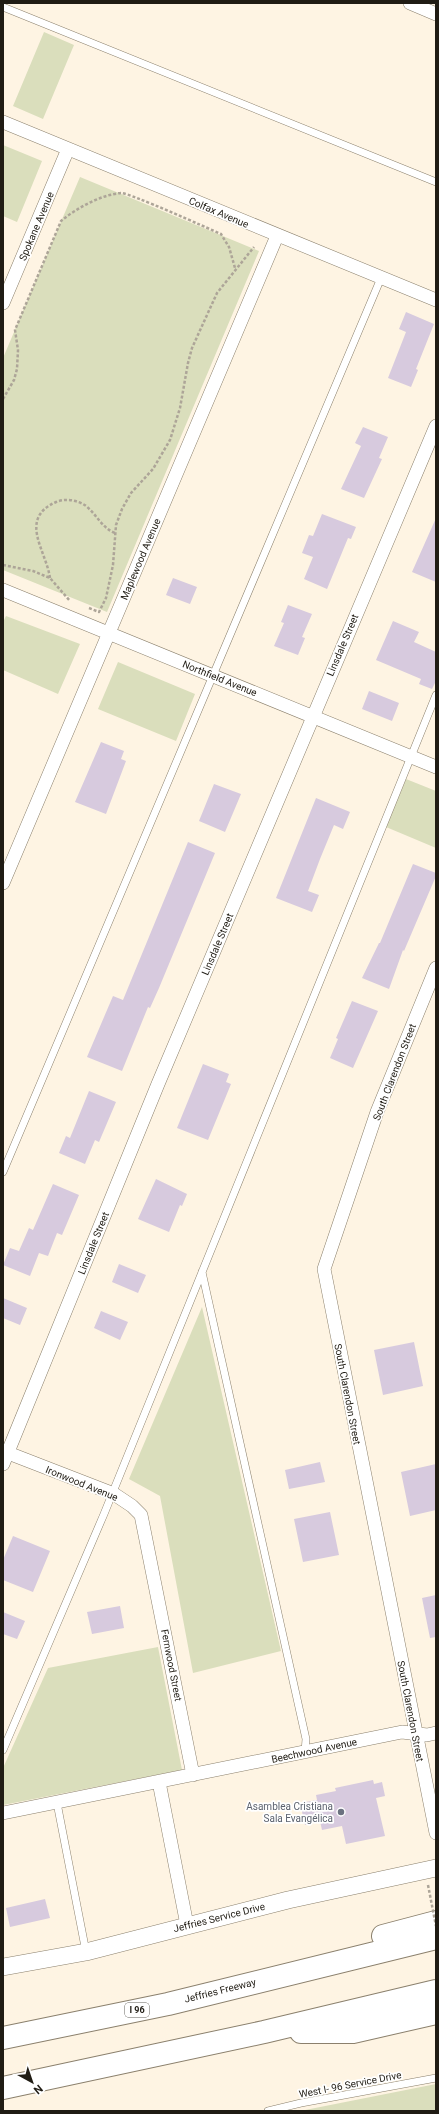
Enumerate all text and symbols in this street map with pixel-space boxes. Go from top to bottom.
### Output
street label: Spokane Avenue [17,190,56,262]
street label: Colfax Avenue [187,195,250,230]
street label: Maplewood Avenue [118,517,163,602]
street label: Linsdale Street [324,613,360,678]
street label: Northfield Avenue [181,658,259,698]
street label: Linsdale Street [199,912,235,977]
street label: South Clarendon Street [371,1022,418,1122]
street label: Linsdale Street [76,1210,111,1276]
street label: South Clarendon Street [332,1343,363,1446]
street label: Ironwood Avenue [44,1464,120,1503]
street label: Fernwood Street [159,1628,184,1702]
street label: South Clarendon Street [395,1660,426,1763]
street label: Beechwood Avenue [270,1736,358,1765]
place label: Asamblea Cristiana Sala Evangélica [246,1801,333,1824]
marker: Asamblea Cristiana Sala Evangélica [336,1807,346,1817]
street label: Jeffries Service Drive [172,1901,266,1934]
street label: Jeffries Freeway [183,1976,257,2005]
road number: I 96 [125,2003,149,2017]
north arrow [12,2062,52,2102]
street label: West I- 96 Service Drive [298,2069,402,2100]
text: N [31,2082,45,2097]

